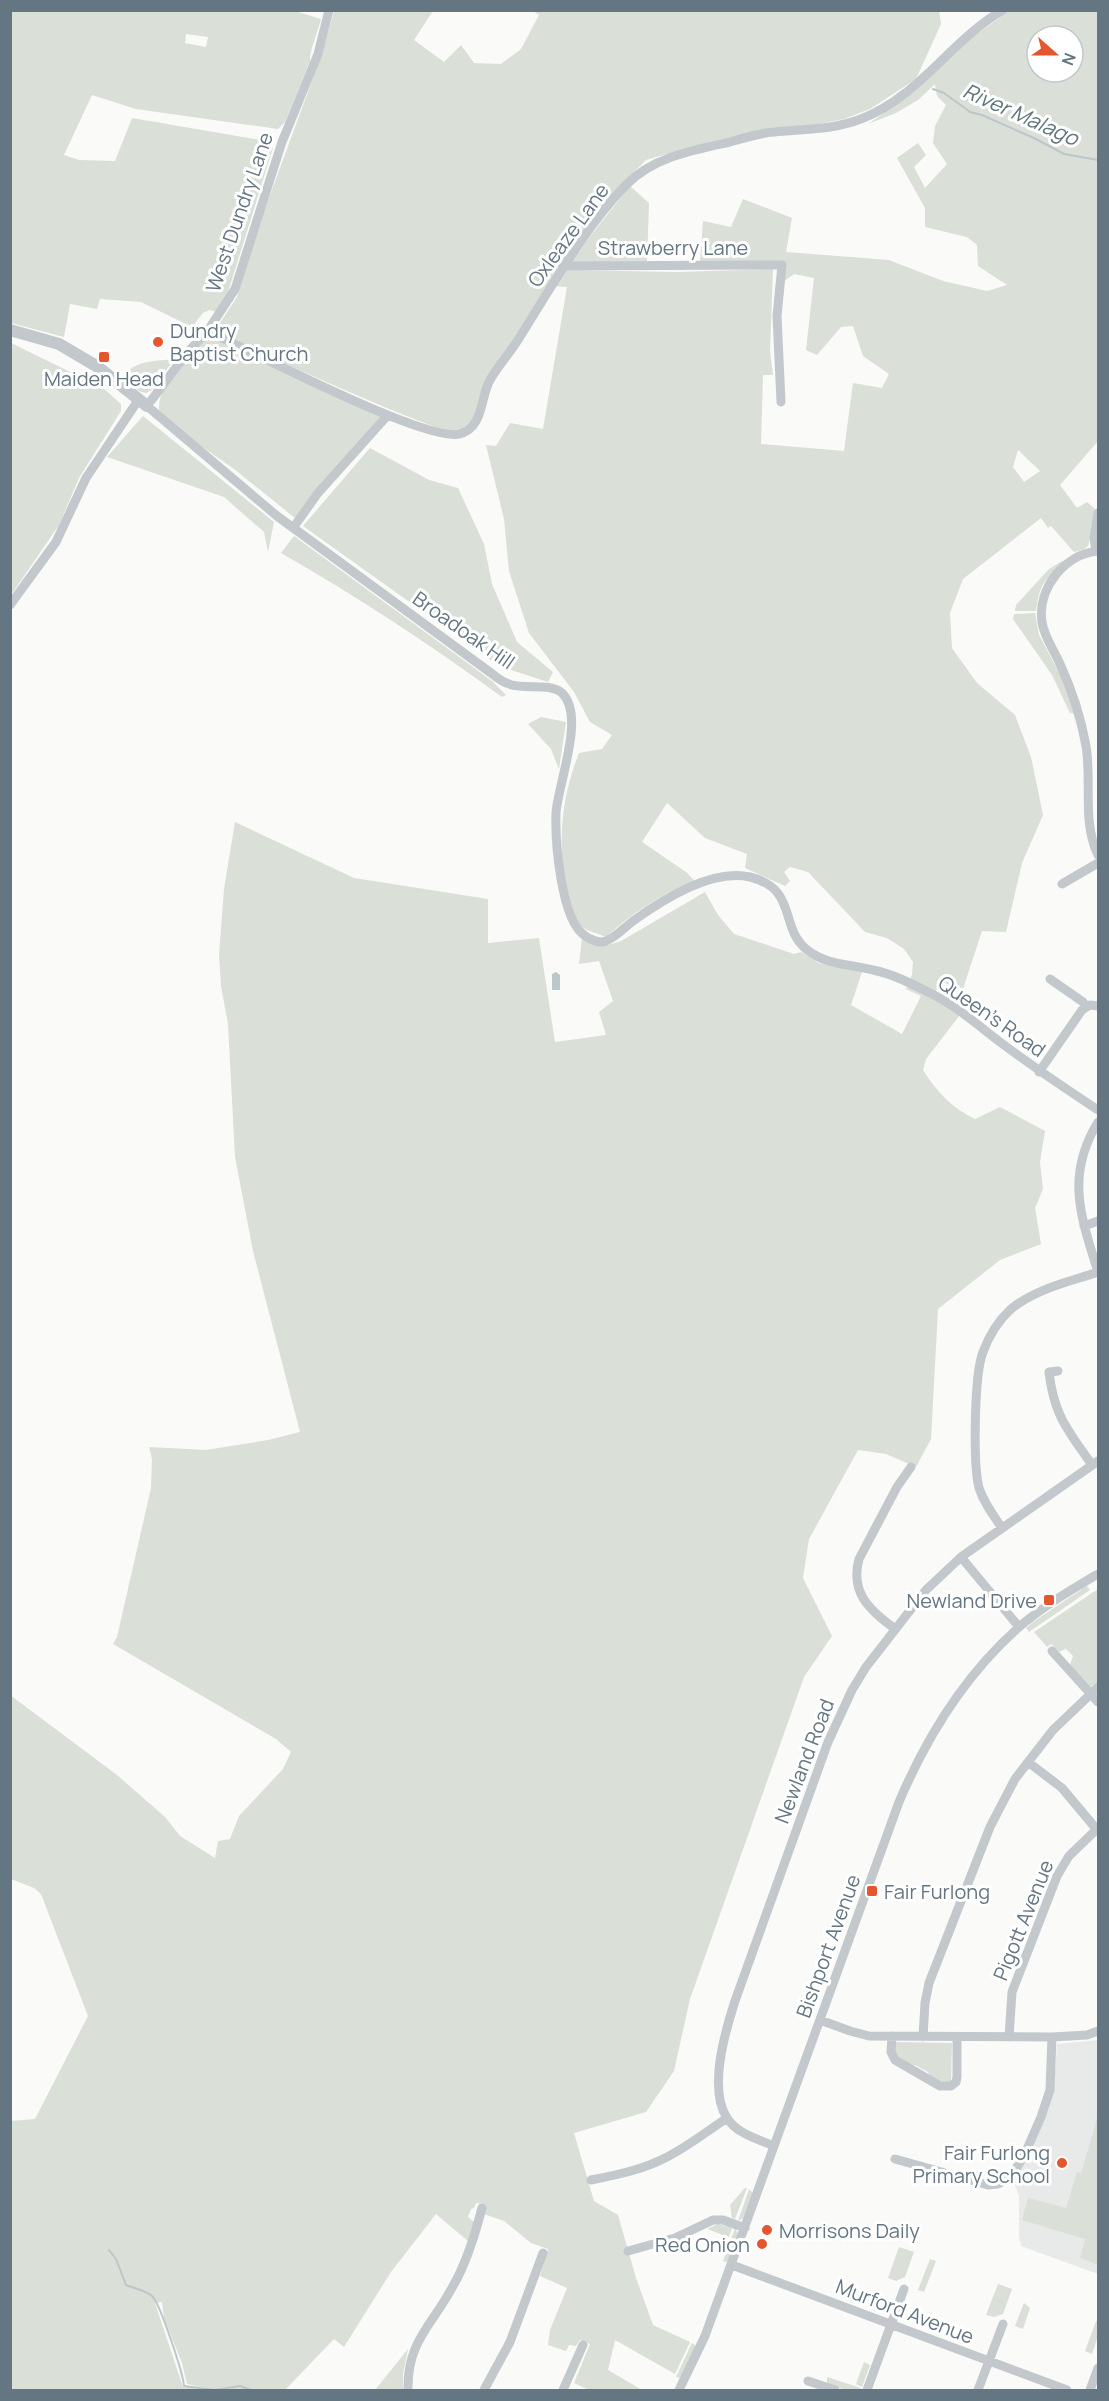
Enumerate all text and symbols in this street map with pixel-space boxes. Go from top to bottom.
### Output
north arrow [1025,24,1085,84]
text: N [1057,50,1081,69]
water label: River Malago [959,76,1084,152]
street label: West Dundry Lane [199,129,279,295]
street label: Oxleaze Lane [521,178,615,292]
street label: Strawberry Lane [598,234,748,261]
place label: Dundry Baptist Church [170,317,308,367]
marker: Dundry Baptist Church [151,335,165,349]
marker: Maiden Head [97,350,111,364]
place label: Maiden Head [44,365,164,392]
street label: Broadoak Hill [408,585,520,675]
street label: Queen's Road [933,969,1051,1063]
place label: Newland Drive [906,1587,1037,1614]
marker: Newland Drive [1042,1593,1056,1607]
street label: Newland Road [768,1695,840,1827]
street label: Pigott Avenue [987,1856,1059,1984]
street label: Bishport Avenue [790,1871,866,2021]
place label: Fair Furlong [884,1878,990,1905]
marker: Fair Furlong [865,1884,879,1898]
place label: Fair Furlong Primary School [913,2139,1050,2189]
marker: Fair Furlong Primary School [1055,2156,1069,2170]
place label: Morrisons Daily [779,2217,920,2244]
marker: Morrisons Daily [760,2223,774,2237]
place label: Red Onion [655,2231,750,2258]
marker: Red Onion [755,2237,769,2251]
street label: Murford Avenue [832,2272,978,2350]

